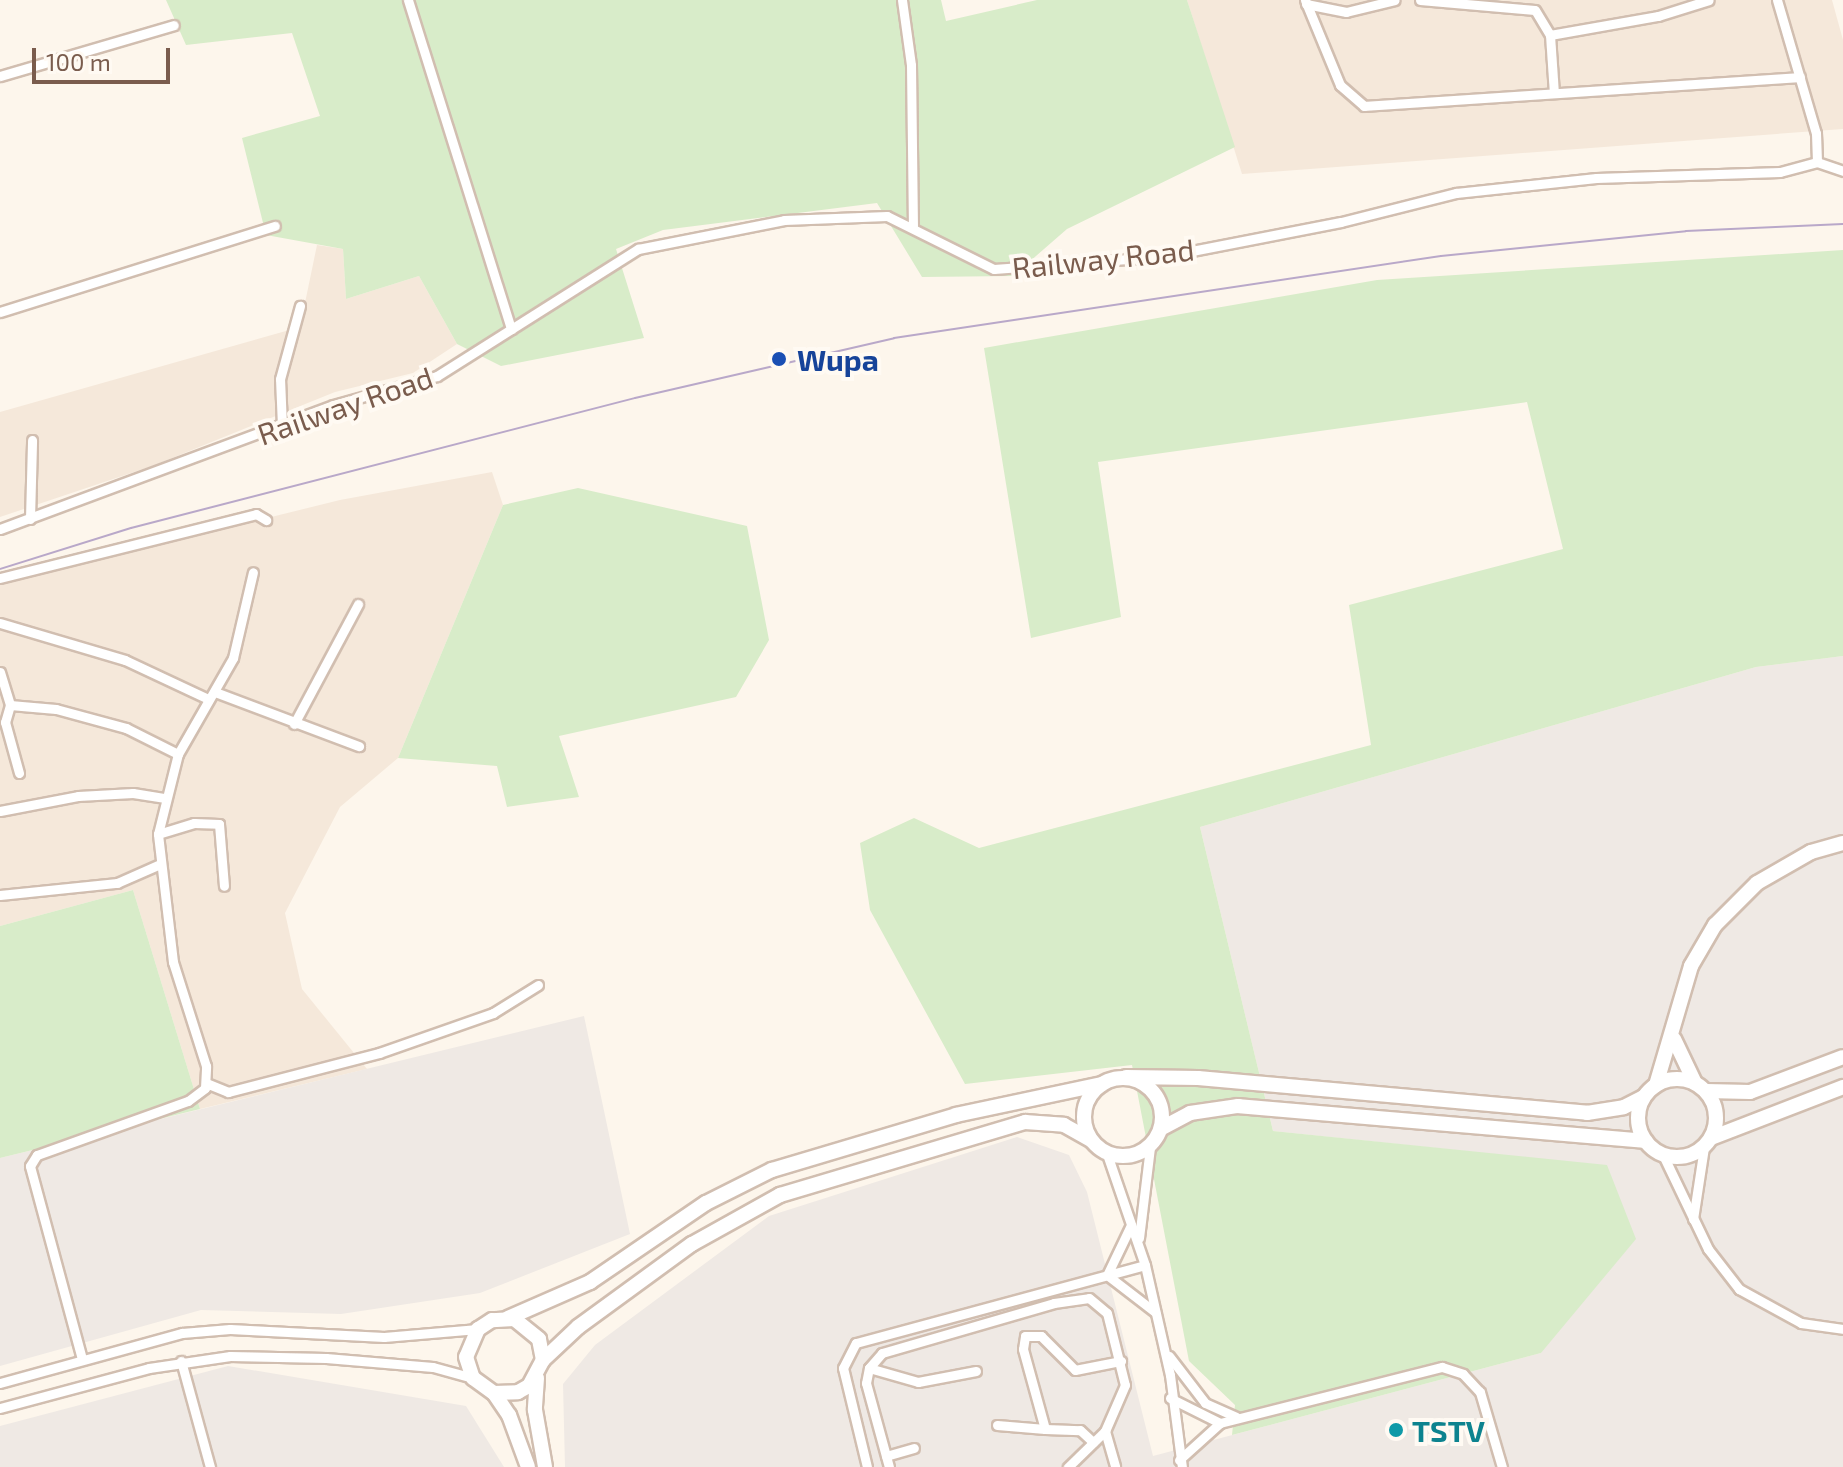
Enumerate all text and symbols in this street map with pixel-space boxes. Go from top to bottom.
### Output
scale bar [36,32,174,82]
text: 100 m [46,47,111,76]
street label: Railway Road [1010,230,1196,286]
place label: Wupa [797,341,879,377]
marker: Wupa [768,348,790,370]
street label: Railway Road [252,358,438,452]
place label: TSTV [1412,1412,1485,1448]
marker: TSTV [1387,1421,1405,1439]

